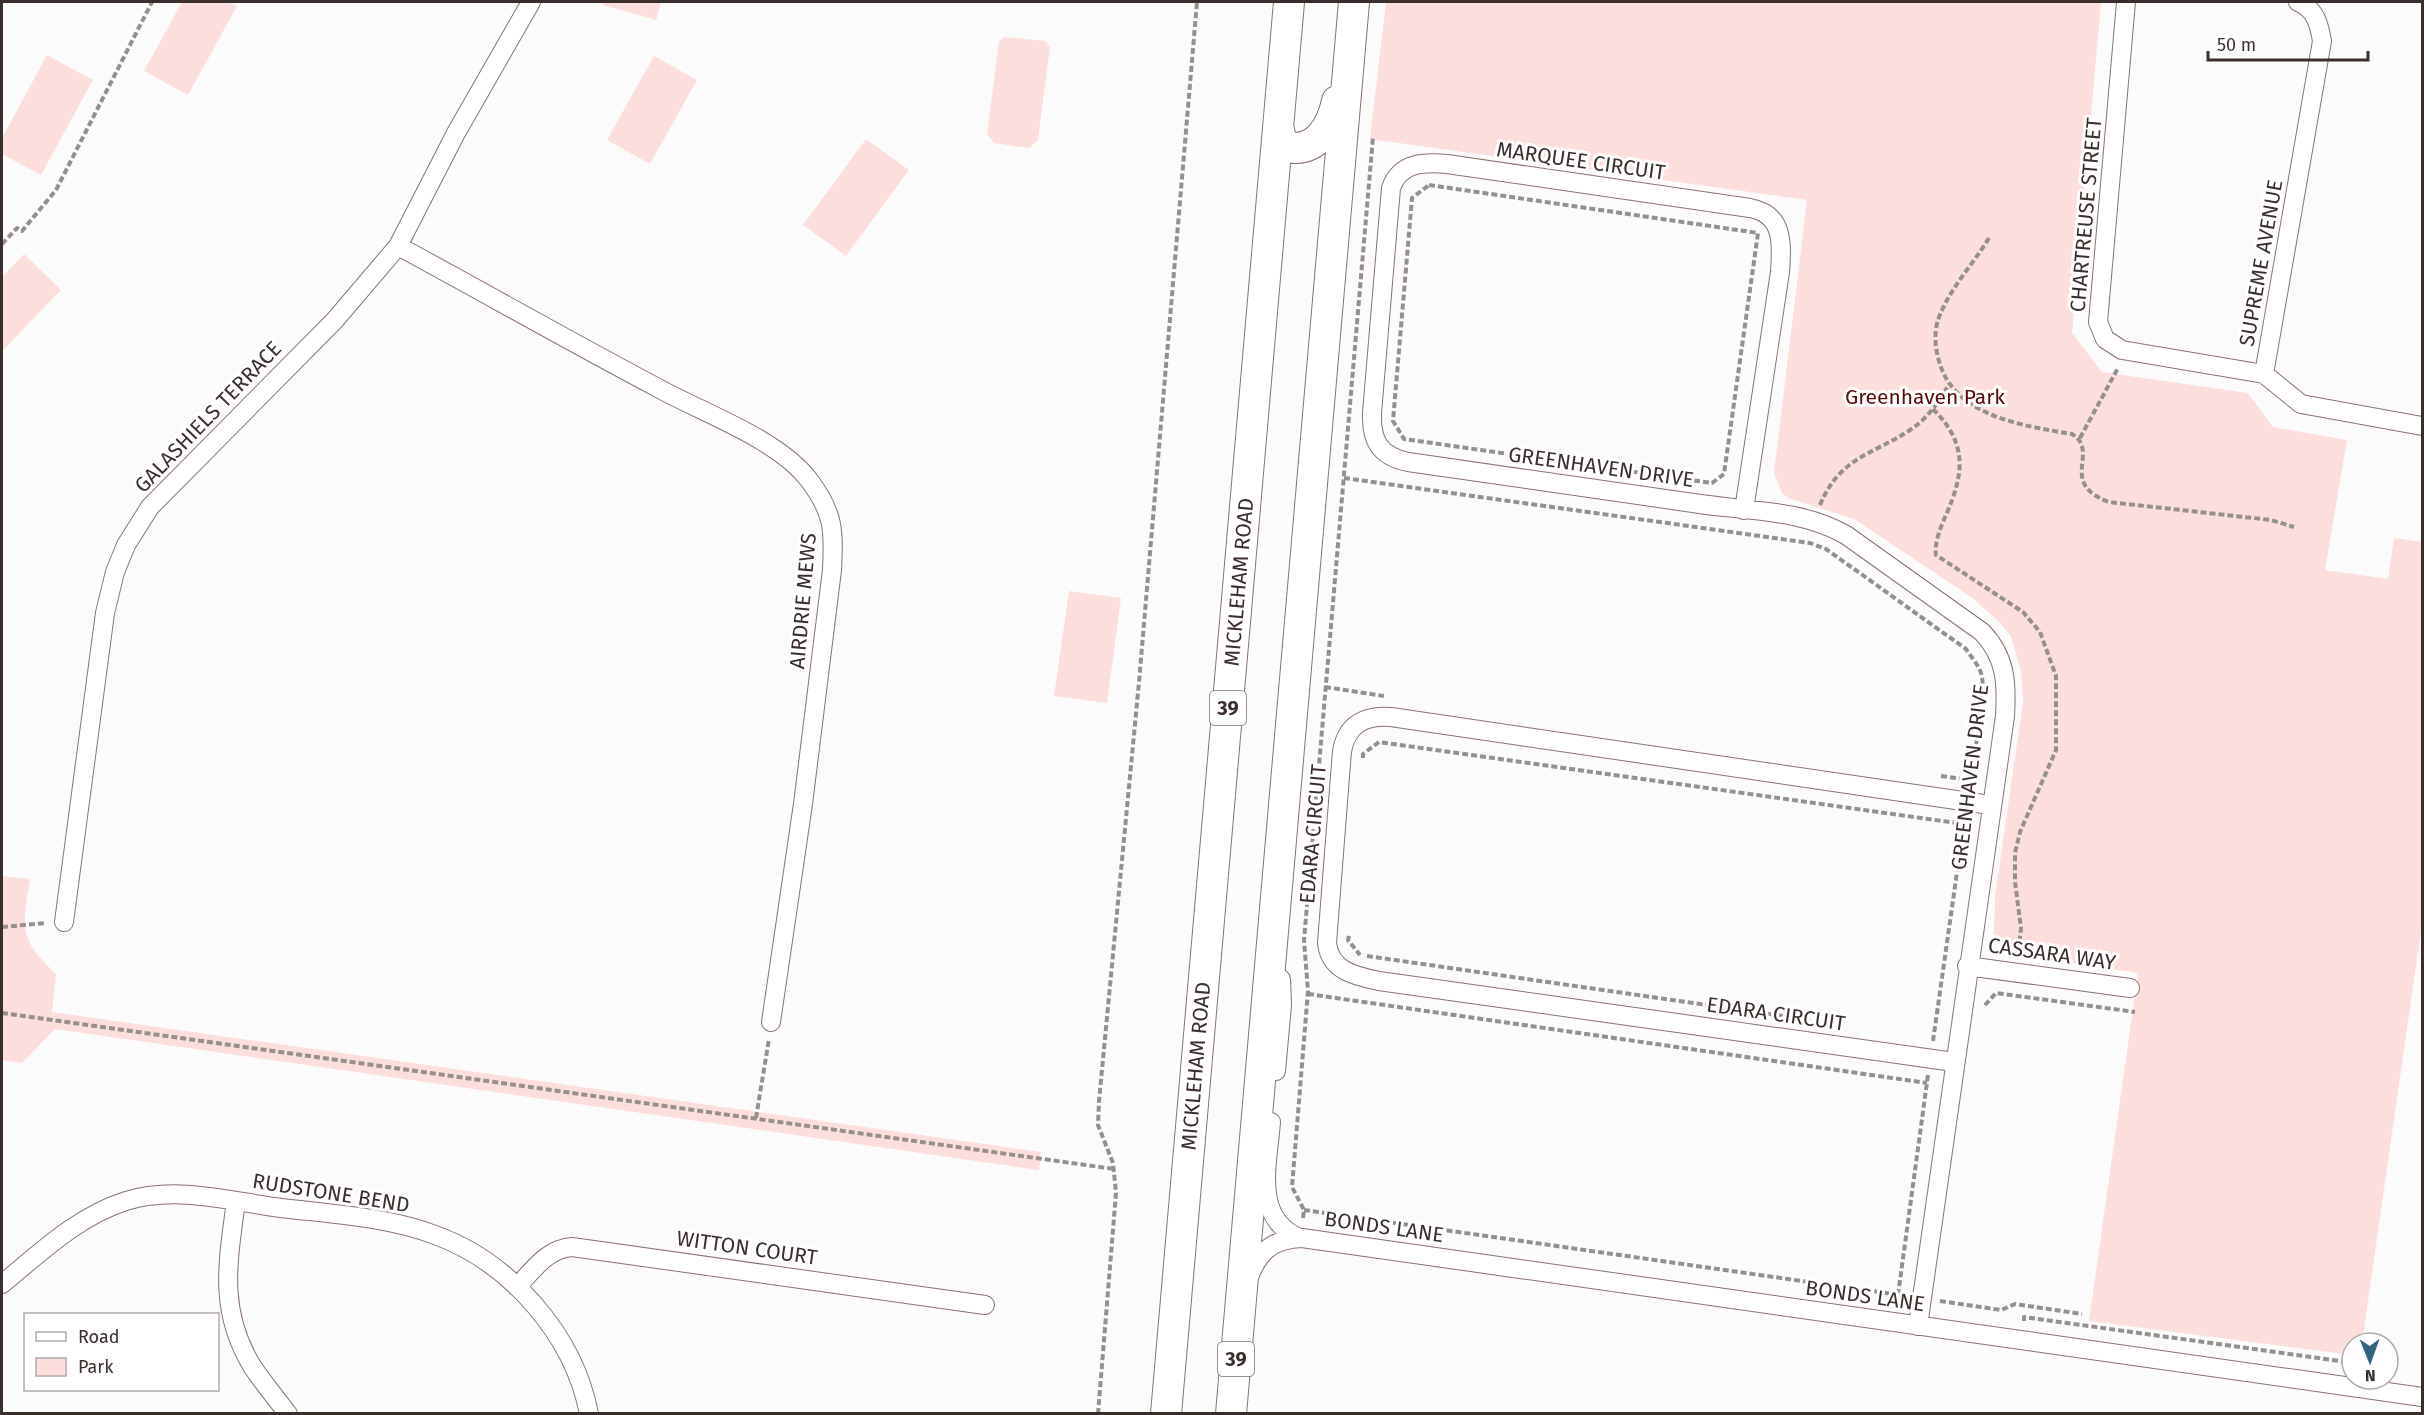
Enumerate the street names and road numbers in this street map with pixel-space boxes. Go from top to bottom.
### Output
street label: CHARTREUSE STREET [2065,117,2107,313]
street label: MARQUEE CIRCUIT [1495,136,1667,186]
street label: SUPREME AVENUE [2234,178,2288,348]
street label: GALASHIELS TERRACE [129,336,287,498]
street label: GREENHAVEN DRIVE [1507,441,1695,493]
street label: MICKLEHAM ROAD [1219,497,1259,667]
street label: AIRDRIE MEWS [784,532,822,670]
street label: GREENHAVEN DRIVE [1946,683,1994,871]
road number: 39 [1210,691,1246,725]
street label: EDARA CIRCUIT [1294,763,1332,905]
street label: CASSARA WAY [1987,932,2118,976]
street label: MICKLEHAM ROAD [1176,981,1216,1151]
street label: EDARA CIRCUIT [1705,991,1847,1037]
street label: RUDSTONE BEND [251,1168,411,1218]
street label: BONDS LANE [1323,1206,1445,1248]
street label: WITTON COURT [675,1225,819,1271]
street label: BONDS LANE [1804,1275,1926,1317]
road number: 39 [1218,1342,1254,1376]

